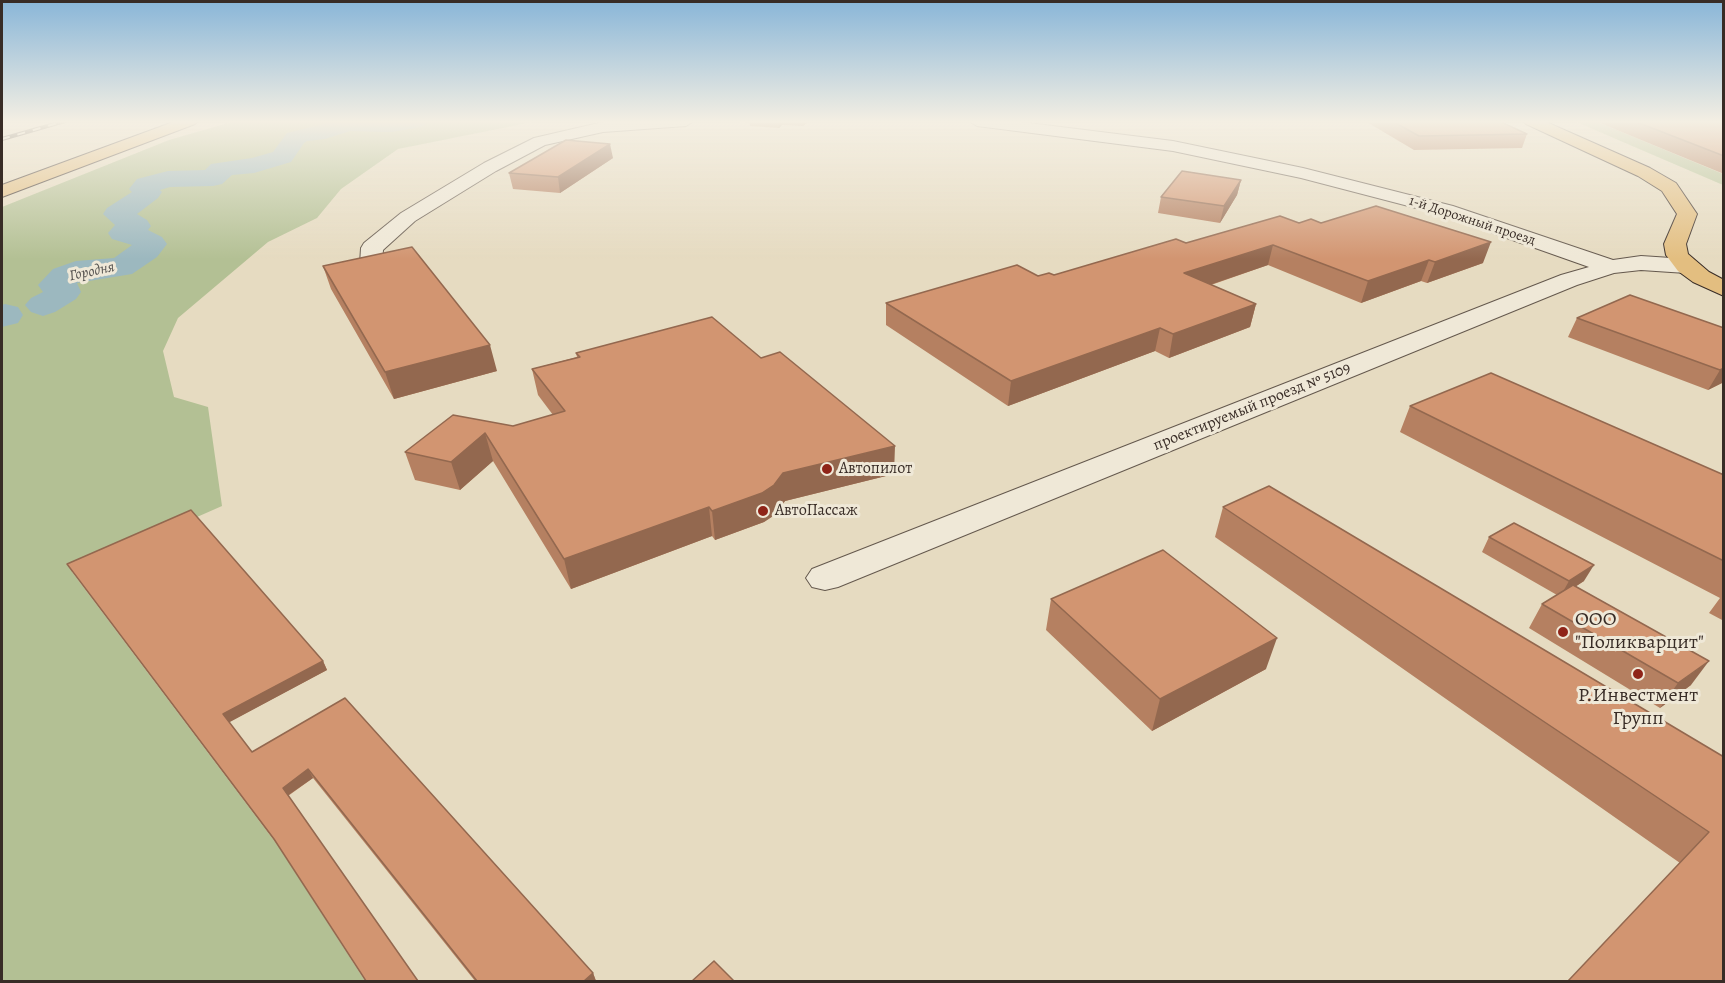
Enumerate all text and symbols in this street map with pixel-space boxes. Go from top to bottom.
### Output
street label: 1-й Дорожный проезд [1407,193,1537,249]
water label: Городня [68,258,116,286]
street label: проектируемый проезд № 5109 [1150,359,1354,455]
place label: Автопилот [839,459,912,479]
marker: Автопилот [820,462,834,476]
place label: АвтоПассаж [775,501,858,521]
marker: АвтоПассаж [756,504,770,518]
place label: ООО "Поликварцит" [1575,608,1704,655]
marker: ООО "Поликварцит" [1556,625,1570,639]
marker: Р.Инвестмент Групп [1631,667,1645,681]
place label: Р.Инвестмент Групп [1578,684,1698,731]

